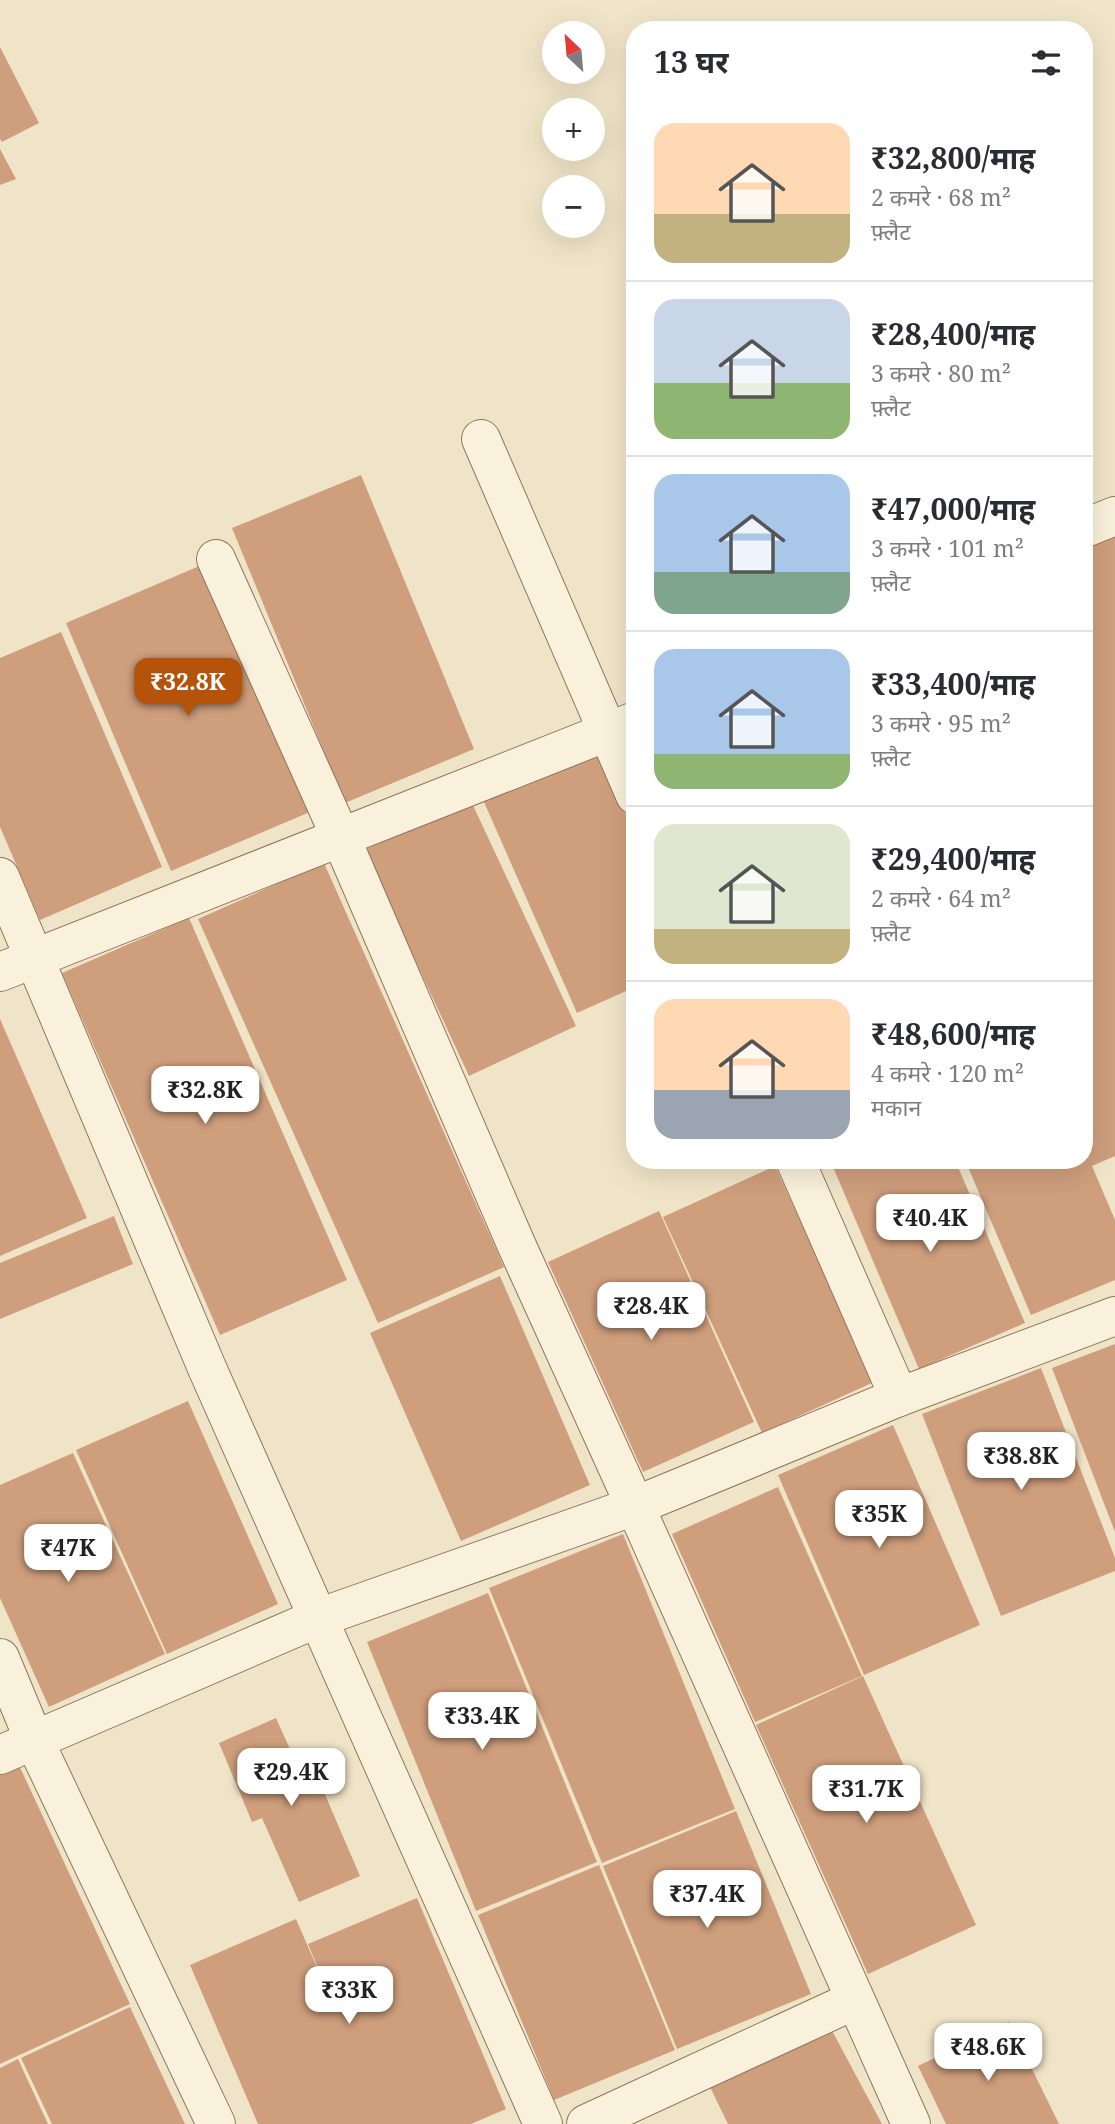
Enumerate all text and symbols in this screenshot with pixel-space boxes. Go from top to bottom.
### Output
north arrow [542,21,606,84]
map controls [542,21,605,238]
text: 13 घर [654,41,728,82]
icon: filters [1027,44,1065,82]
button: + [542,98,605,161]
text: ₹32,800/माह [871,137,1035,178]
icon: home [710,151,794,235]
button: − [542,175,605,238]
text: 2 कमरे · 68 m² [871,181,1011,213]
text: फ़्लैट [871,215,911,247]
text: ₹28,400/माह [871,313,1035,354]
icon: home [710,327,794,411]
text: 3 कमरे · 80 m² [871,357,1011,389]
text: फ़्लैट [871,391,911,423]
text: ₹47,000/माह [871,488,1035,529]
icon: home [710,502,794,586]
text: 3 कमरे · 101 m² [871,532,1024,564]
text: फ़्लैट [871,566,911,598]
pin: ₹32.8K [131,658,245,718]
text: ₹33,400/माह [871,663,1035,704]
text: ₹32.8K [150,665,226,697]
icon: home [710,677,794,761]
text: 3 कमरे · 95 m² [871,707,1011,739]
text: फ़्लैट [871,741,911,773]
text: ₹29,400/माह [871,838,1035,879]
icon: home [710,852,794,936]
text: 2 कमरे · 64 m² [871,882,1011,914]
text: फ़्लैट [871,916,911,948]
text: ₹48,600/माह [871,1013,1035,1054]
icon: home [710,1027,794,1111]
text: 4 कमरे · 120 m² [871,1057,1024,1089]
pin: ₹32.8K [148,1066,262,1126]
text: ₹32.8K [167,1073,243,1105]
text: मकान [871,1091,921,1123]
pin: ₹40.4K [873,1194,987,1254]
text: ₹40.4K [892,1201,968,1233]
pin: ₹28.4K [594,1282,708,1342]
text: ₹28.4K [613,1289,689,1321]
pin: ₹38.8K [964,1432,1078,1492]
text: ₹38.8K [983,1439,1059,1471]
pin: ₹35K [838,1490,920,1550]
text: ₹35K [851,1497,907,1529]
pin: ₹47K [27,1524,109,1584]
text: ₹47K [40,1531,96,1563]
pin: ₹33.4K [425,1692,539,1752]
text: ₹33.4K [444,1699,520,1731]
pin: ₹29.4K [234,1748,348,1808]
text: ₹29.4K [253,1755,329,1787]
pin: ₹31.7K [809,1766,923,1825]
text: ₹31.7K [828,1772,904,1804]
pin: ₹37.4K [650,1870,764,1930]
text: ₹37.4K [669,1877,745,1909]
pin: ₹33K [308,1966,390,2026]
text: ₹33K [321,1973,377,2005]
pin: ₹48.6K [931,2024,1045,2083]
text: ₹48.6K [950,2030,1026,2062]

